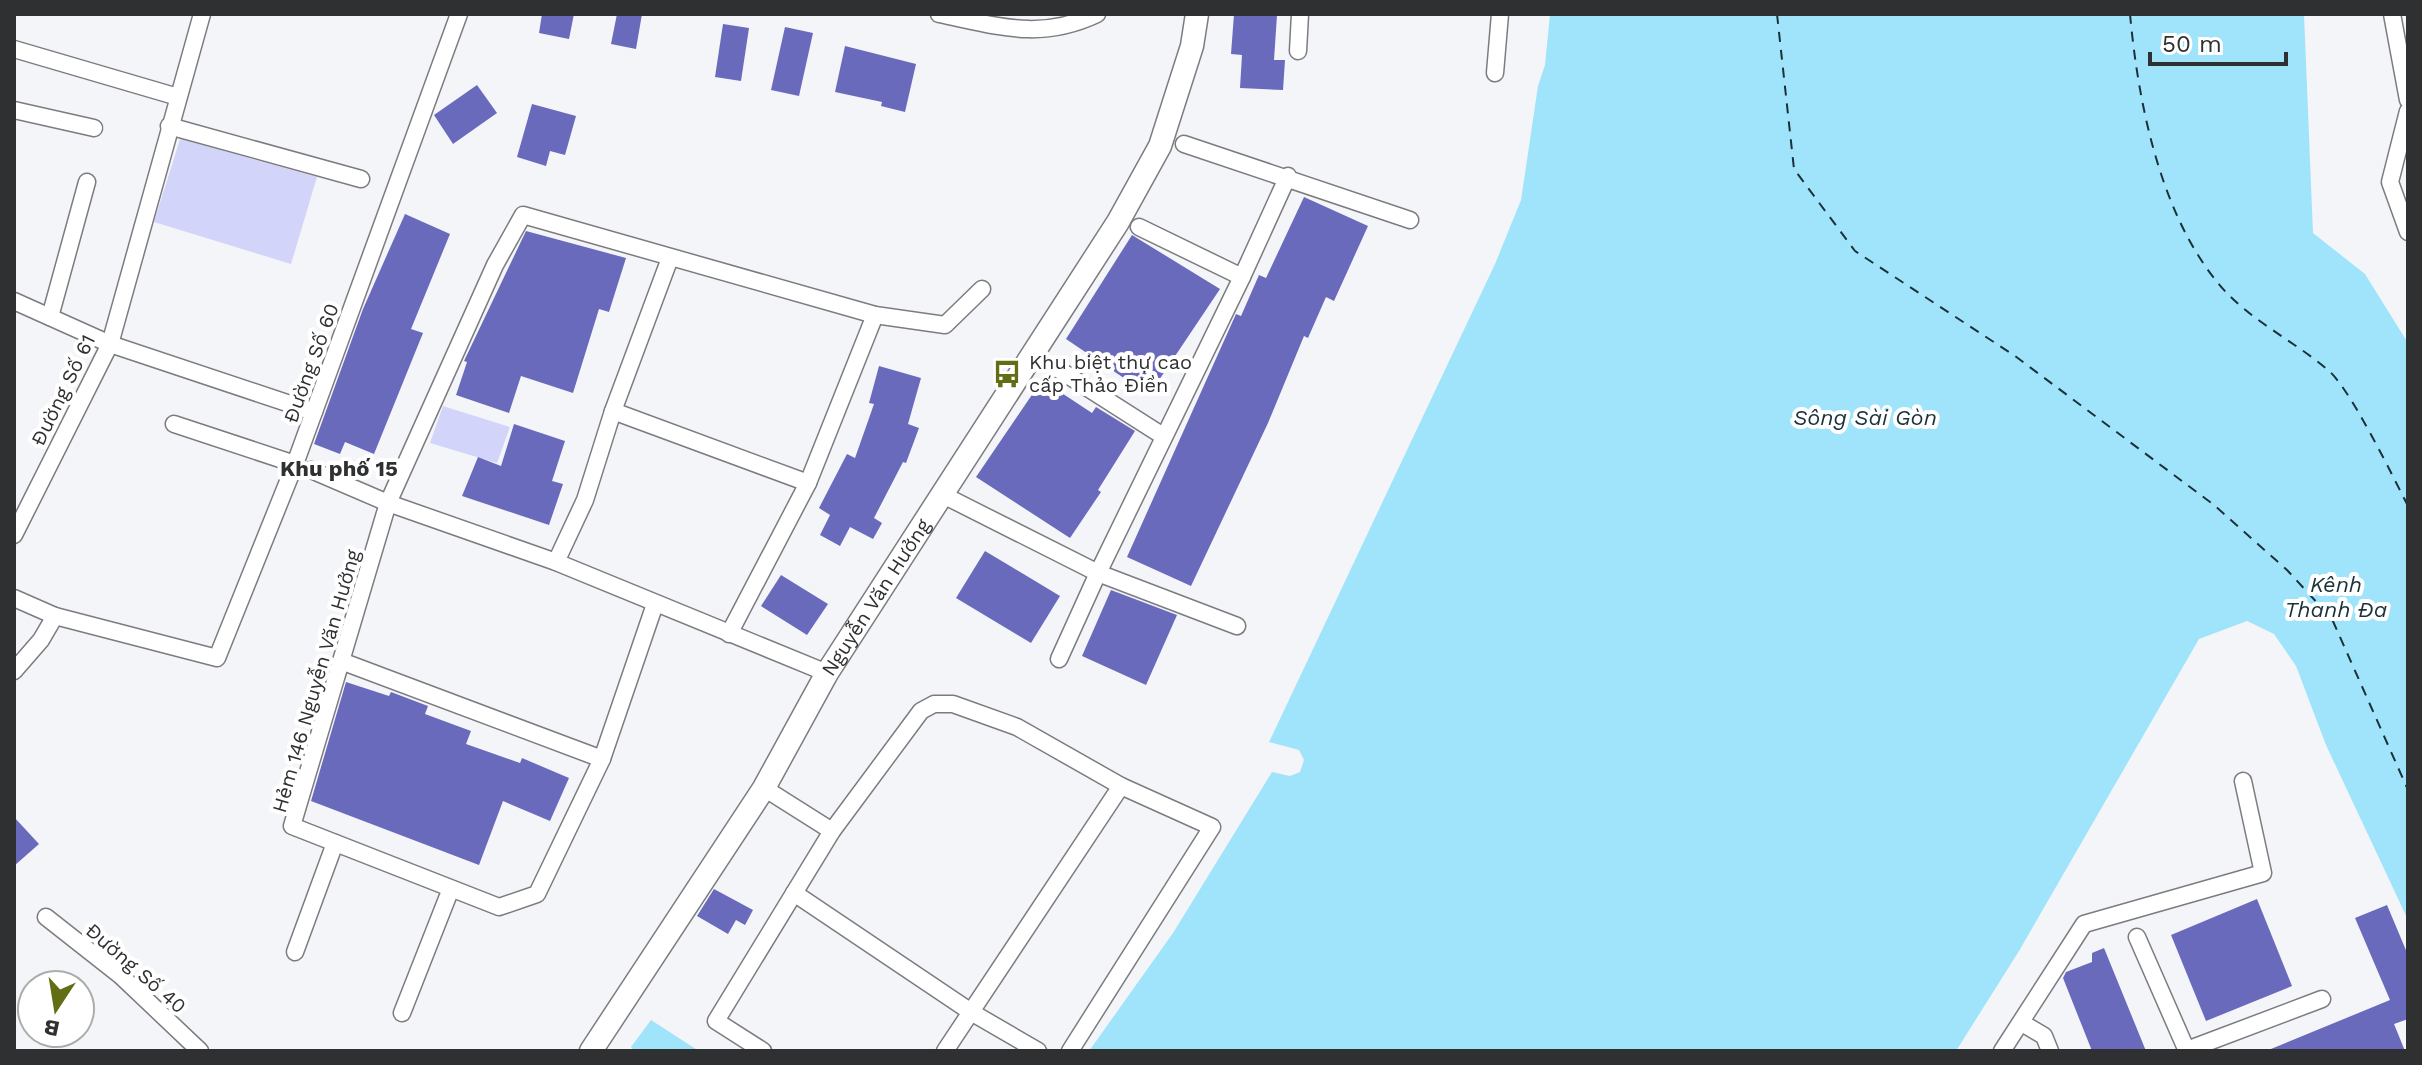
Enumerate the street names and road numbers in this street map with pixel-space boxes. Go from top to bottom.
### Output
street label: Đường Số 60 [278,300,344,426]
street label: Đường Số 61 [26,331,100,449]
street label: Nguyễn Văn Hưởng [816,514,935,680]
street label: Hẻm 146 Nguyễn Văn Hưởng [267,546,365,815]
street label: Đường Số 40 [81,918,191,1018]

